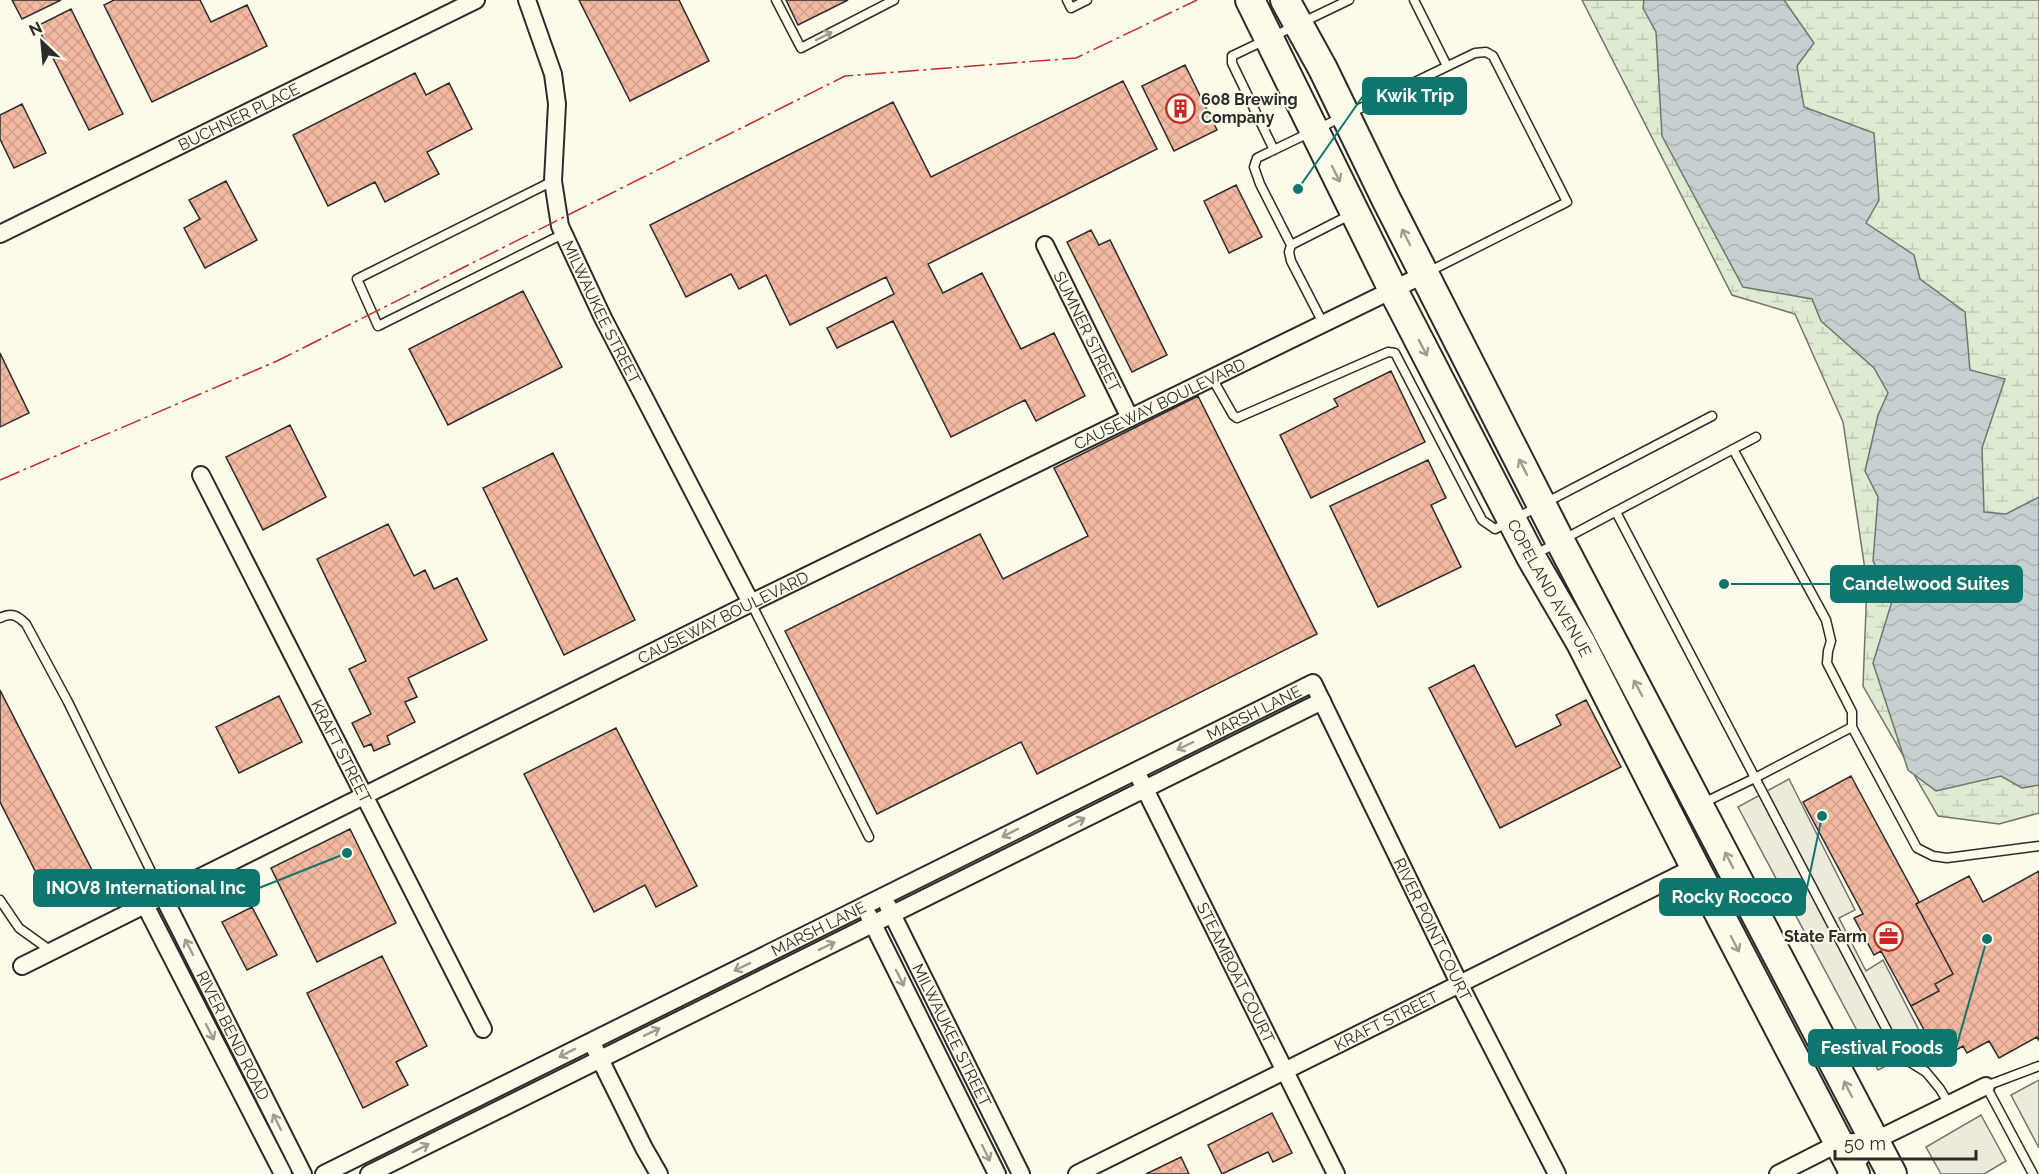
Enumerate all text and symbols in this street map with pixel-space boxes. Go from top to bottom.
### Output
north arrow [12,12,72,72]
text: N [26,18,45,40]
one-way arrow [814,30,832,41]
callout: Kwik Trip [1363,78,1466,114]
street label: BUCHNER PLACE [175,79,303,154]
text: Kwik Trip [1376,85,1454,106]
place label: 608 Brewing Company [1201,90,1298,127]
building icon: 608 Brewing Company [1164,92,1196,124]
one-way arrow [1331,164,1343,182]
one-way arrow [1400,229,1411,247]
street label: MILWAUKEE STREET [559,238,645,387]
street label: SUMNER STREET [1050,268,1125,395]
one-way arrow [1418,339,1430,357]
street label: CAUSEWAY BOULEVARD [1071,354,1248,453]
one-way arrow [1517,459,1528,477]
street label: COPELAND AVENUE [1504,516,1596,660]
callout: Candelwood Suites [1831,566,2022,602]
street label: CAUSEWAY BOULEVARD [634,567,812,668]
text: Candelwood Suites [1843,573,2010,594]
one-way arrow [1632,679,1643,697]
street label: MARSH LANE [1203,681,1304,744]
street label: KRAFT STREET [307,696,376,806]
one-way arrow [1176,741,1194,753]
one-way arrow [1067,815,1085,827]
one-way arrow [1002,828,1020,839]
one-way arrow [1722,851,1734,869]
street label: RIVER POINT COURT [1390,855,1476,1004]
callout: INOV8 International Inc [34,870,259,906]
text: INOV8 International Inc [46,877,246,898]
callout: Rocky Rococo [1660,879,1805,915]
text: Rocky Rococo [1671,886,1793,907]
street label: MARSH LANE [768,897,869,960]
street label: STEAMBOAT COURT [1193,899,1279,1046]
office icon: State Farm [1872,920,1904,952]
place label: State Farm [1784,927,1867,946]
one-way arrow [1730,935,1741,953]
one-way arrow [183,939,194,957]
one-way arrow [818,940,835,952]
street label: MILWAUKEE STREET [909,960,996,1110]
one-way arrow [734,961,751,973]
street label: RIVER BEND ROAD [193,968,274,1103]
one-way arrow [894,969,906,987]
street label: KRAFT STREET [1331,987,1441,1054]
one-way arrow [205,1022,216,1040]
one-way arrow [643,1026,661,1038]
callout: Festival Foods [1809,1030,1956,1066]
text: Festival Foods [1821,1037,1943,1058]
one-way arrow [558,1048,576,1060]
one-way arrow [1841,1080,1853,1098]
one-way arrow [270,1113,282,1131]
scale bar [1835,1123,1976,1161]
text: 50 m [1844,1133,1886,1154]
one-way arrow [412,1141,430,1153]
one-way arrow [981,1143,992,1161]

